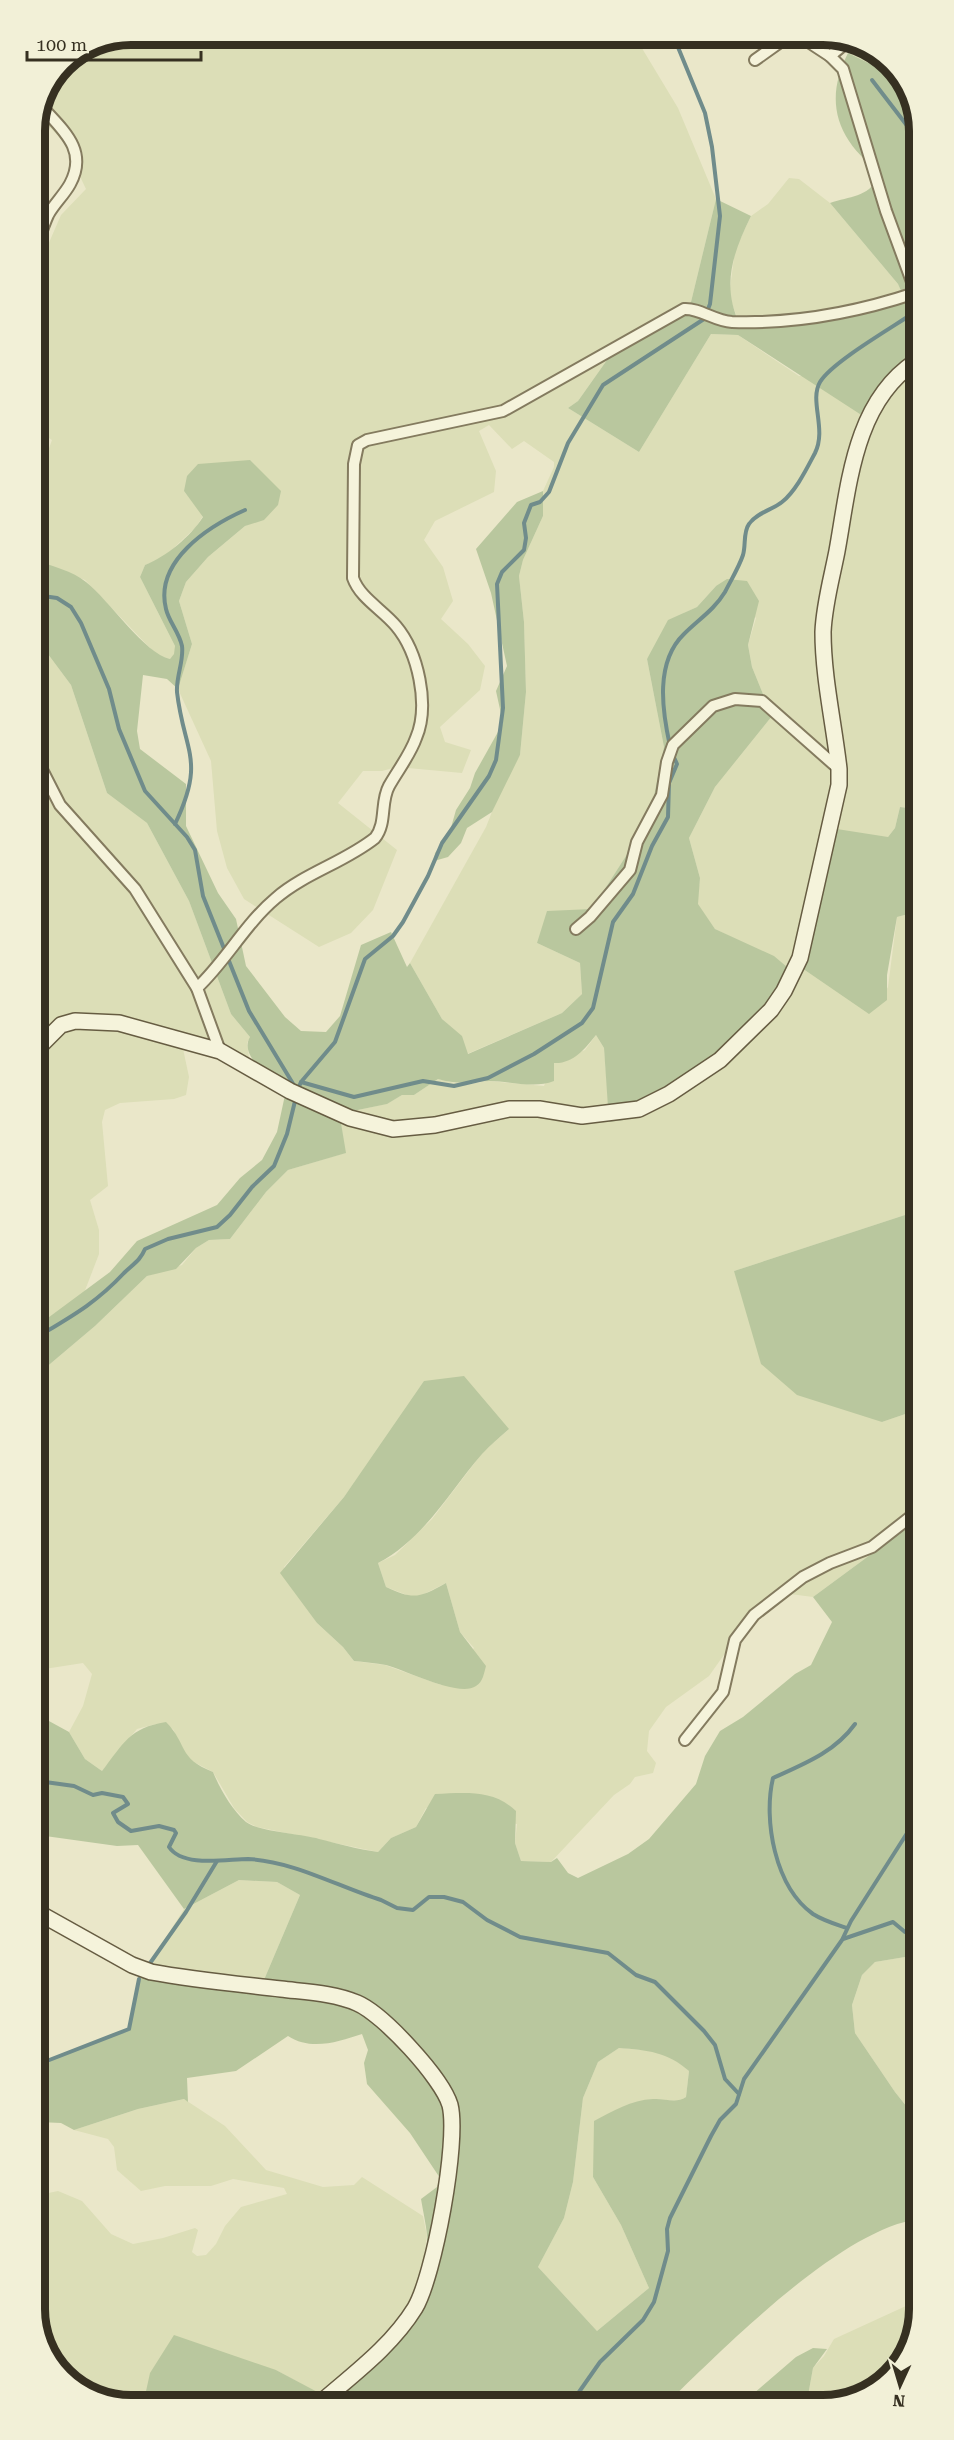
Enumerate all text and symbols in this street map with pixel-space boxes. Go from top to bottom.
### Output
scale bar [27,24,201,62]
text: 100 m [36,34,87,55]
north arrow [870,2356,930,2416]
text: N [892,2391,906,2410]

